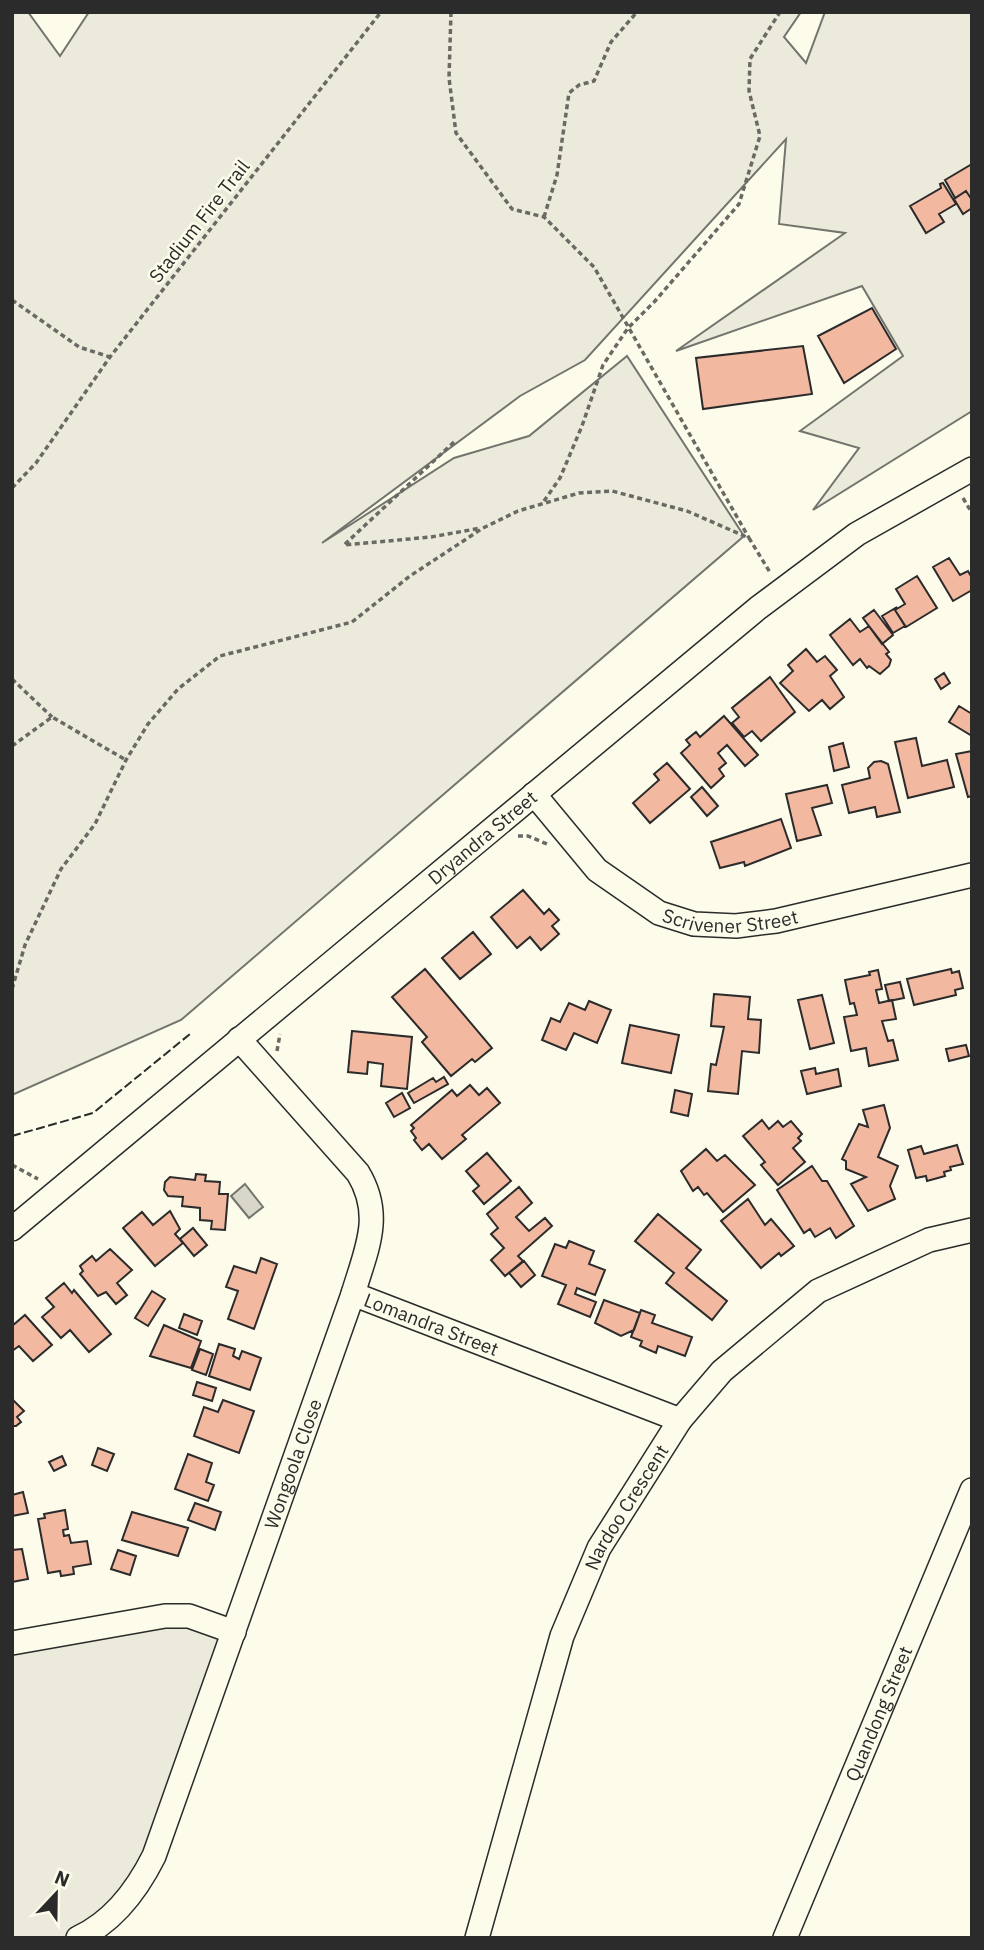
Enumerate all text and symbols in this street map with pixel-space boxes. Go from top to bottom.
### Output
street label: Stadium Fire Trail [143,155,255,287]
street label: Dryandra Street [423,785,542,890]
street label: Scrivener Street [660,903,800,938]
street label: Lomandra Street [361,1287,502,1361]
street label: Wongoola Close [259,1396,327,1532]
street label: Nardoo Crescent [579,1440,673,1574]
street label: Quandong Street [840,1643,917,1785]
north arrow [21,1859,91,1929]
text: N [51,1865,73,1892]

